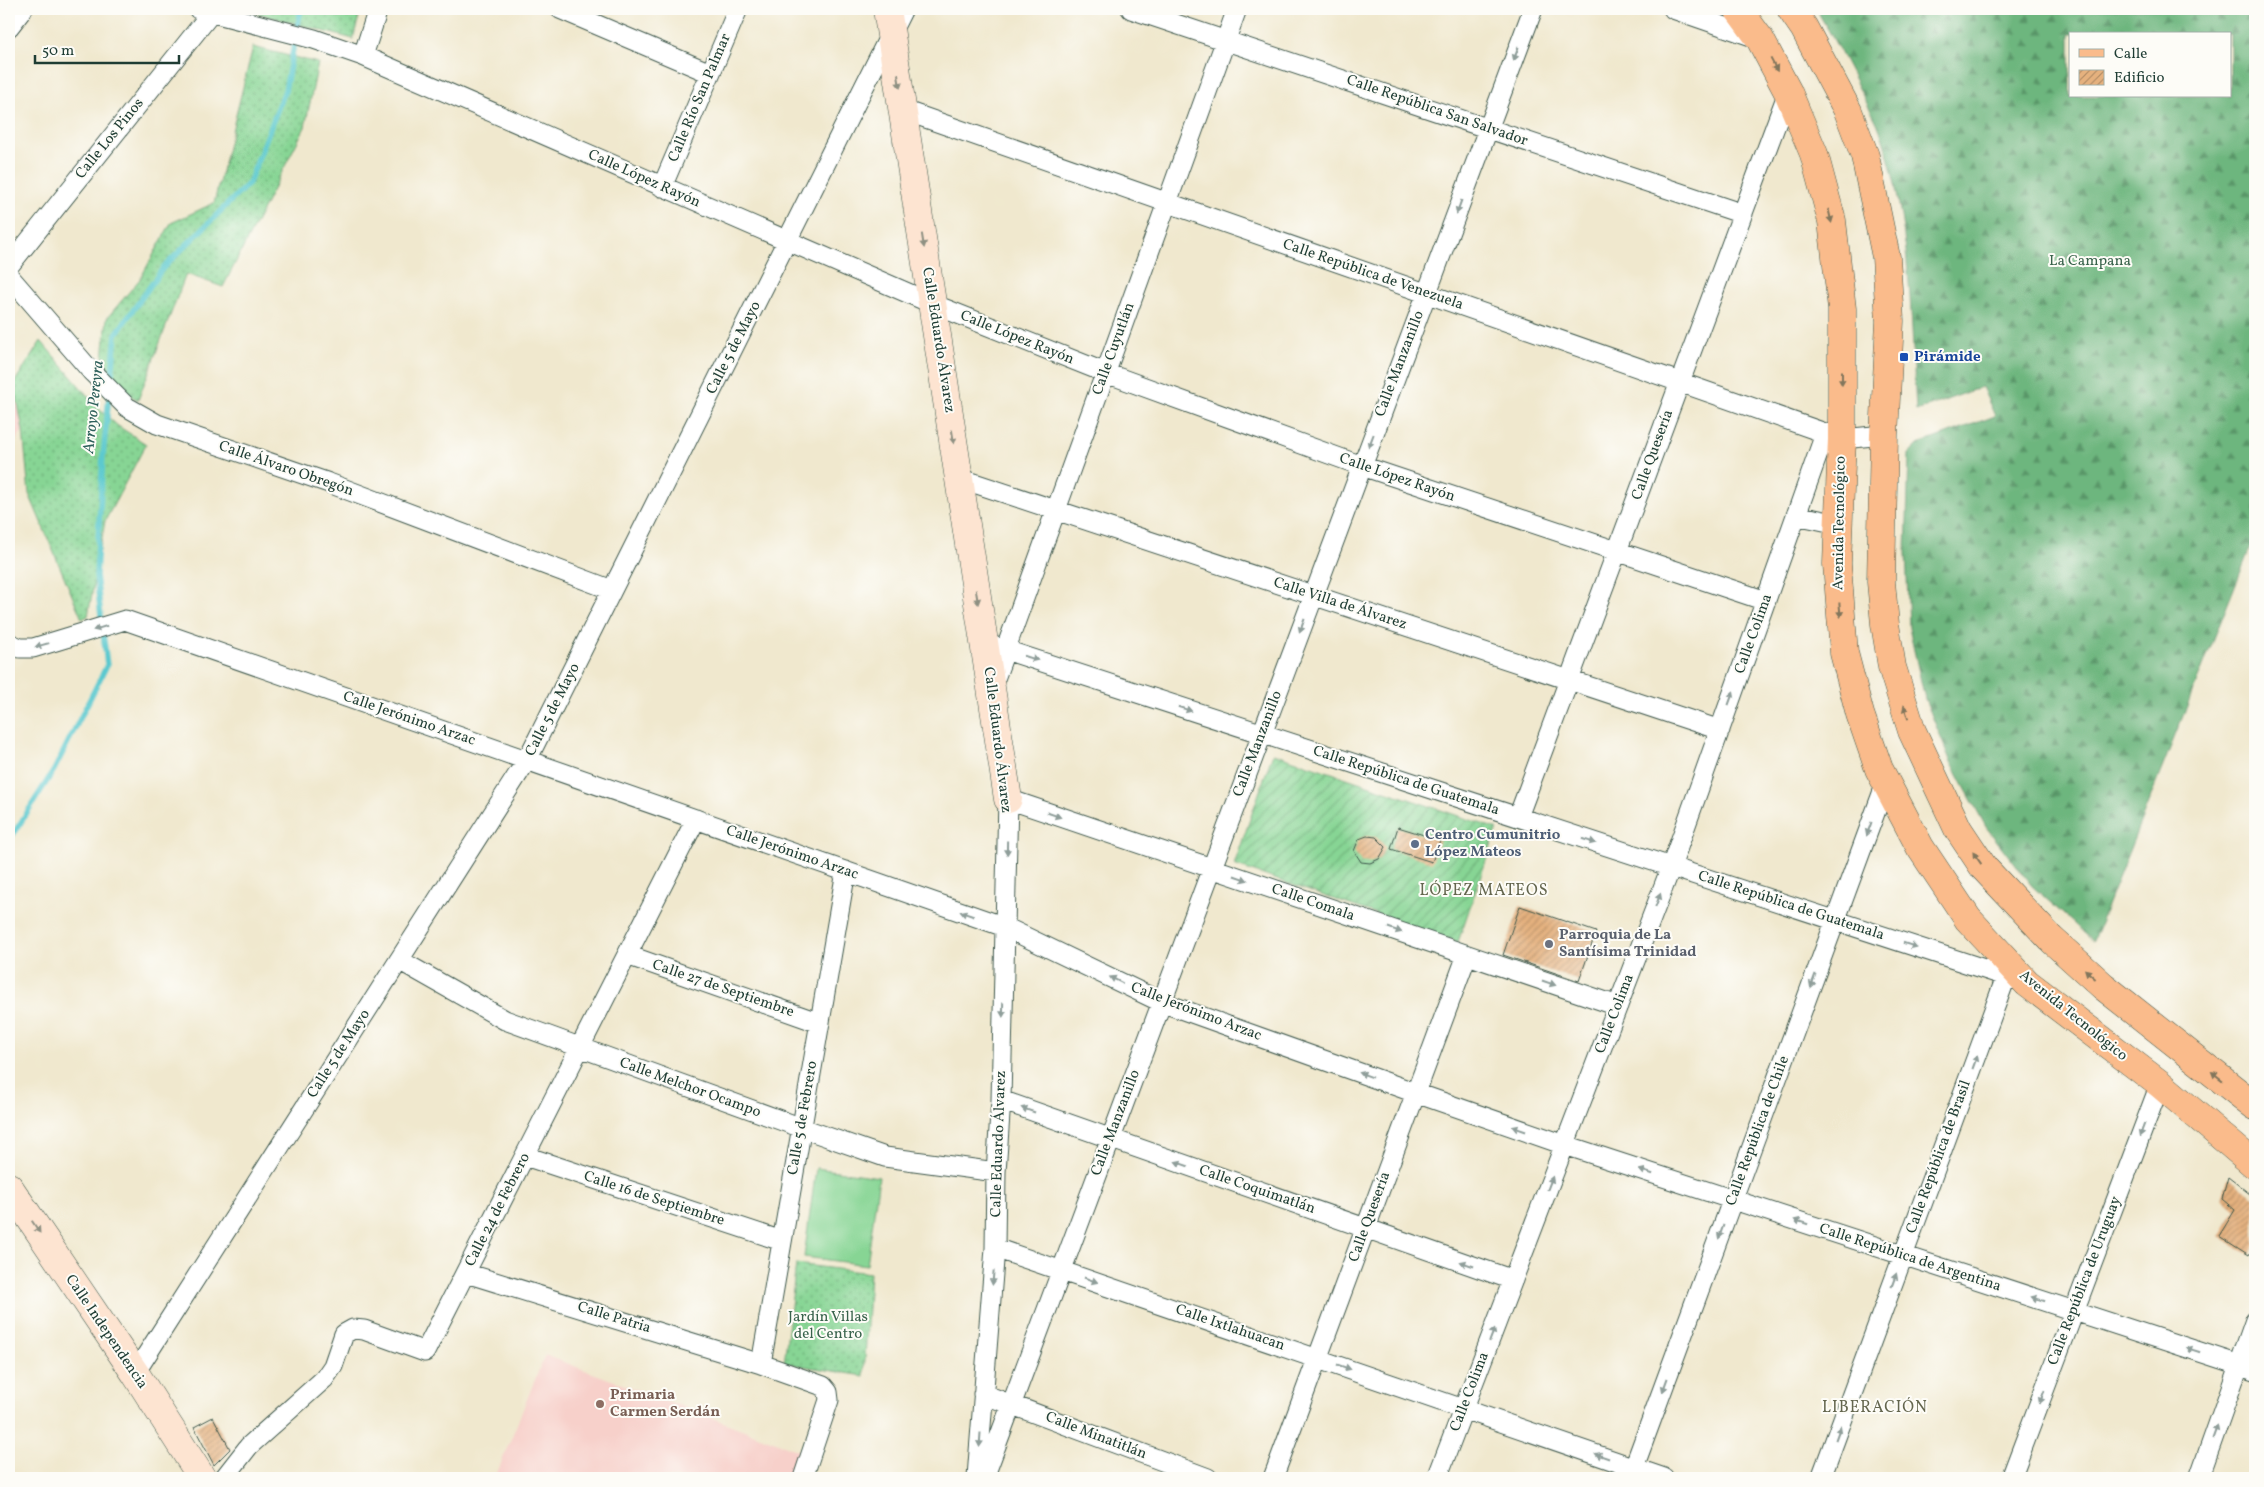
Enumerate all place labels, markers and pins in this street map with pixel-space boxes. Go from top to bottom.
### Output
place label: Pirámide [1914,347,1981,368]
marker: Pirámide [1898,351,1910,363]
place label: Centro Cumunitrio López Mateos [1425,825,1561,863]
marker: Centro Cumunitrio López Mateos [1409,838,1421,850]
place label: Parroquia de La Santísima Trinidad [1559,925,1696,963]
marker: Parroquia de La Santísima Trinidad [1543,938,1555,950]
place label: Primaria Carmen Serdán [610,1385,720,1423]
marker: Primaria Carmen Serdán [594,1398,606,1410]

